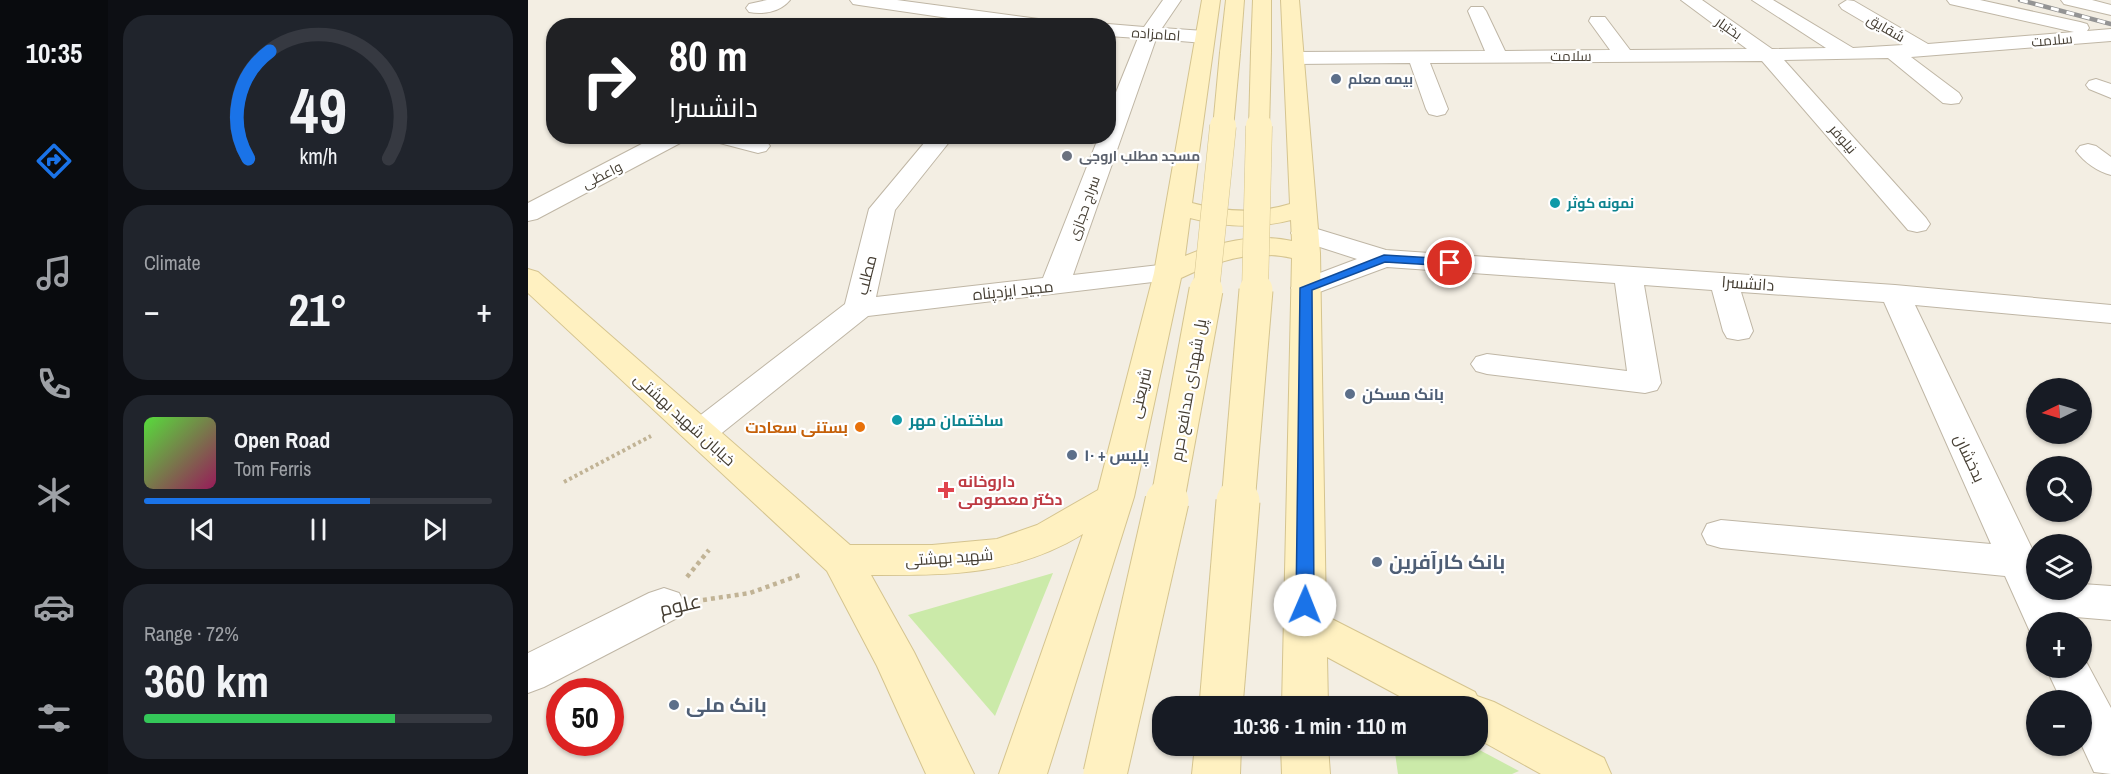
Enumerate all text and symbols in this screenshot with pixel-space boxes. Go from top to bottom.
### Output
street label: شقایق [1864,10,1908,46]
street label: بختیار [1711,12,1746,43]
street label: امامزاده [1131,23,1181,45]
text: 80 m [669,28,748,84]
street label: سلامت [2031,29,2073,51]
text: 10:35 [26,35,82,71]
icon: right [570,42,648,120]
street label: سلامت [1550,47,1592,65]
text: 49 [290,69,346,153]
place label: بیمه معلم [1348,70,1413,89]
marker: بیمه معلم [1329,72,1343,86]
text: دانشسرا [669,89,758,125]
street label: نیلوفر [1825,120,1861,157]
icon: directions [33,140,75,182]
text: km/h [299,143,337,172]
place label: مسجد مطلب اروجی [1079,147,1200,165]
marker: مسجد مطلب اروجی [1060,149,1074,163]
street label: واعظی [579,157,625,193]
street label: سراج حجازی [1064,173,1104,243]
place label: نمونه کوثر [1566,194,1634,212]
marker: نمونه کوثر [1548,196,1562,210]
pin [1424,237,1475,288]
icon: arrive [1433,246,1466,279]
text: Climate [144,249,201,276]
icon: music [33,252,75,294]
street label: مطلب [850,253,882,297]
street label: دانشسرا [1721,270,1775,296]
street label: مجید ایزدپناه [972,275,1055,306]
text: 21° [288,279,348,340]
text: − [144,288,160,332]
text: + [476,288,492,332]
street label: پل شهدای مدافع حرم [1165,316,1212,463]
icon: phone [33,363,75,405]
street label: شریعتی [1124,366,1156,420]
street label: خیابان شهید بهشتی [629,367,741,471]
north arrow [2026,378,2092,444]
map controls [2026,378,2092,756]
place label: بانک مسکن [1362,383,1444,405]
marker: بانک مسکن [1343,387,1357,401]
place label: ساختمان مهر [908,409,1004,431]
marker: ساختمان مهر [890,413,904,427]
place label: بستنی سعادت [745,416,848,438]
marker: بستنی سعادت [853,420,867,434]
text: Open Road [234,425,330,455]
street label: بدخشان [1949,430,1991,486]
place label: پلیس + ۱۰ [1084,444,1149,467]
marker: پلیس + ۱۰ [1065,448,1079,462]
text: Tom Ferris [234,455,312,482]
button: search [2026,456,2092,522]
place label: داروخانه دکتر معصومی [958,470,1063,510]
icon: climate [33,474,75,516]
marker: داروخانه دکتر معصومی [939,483,953,497]
icon: previous [186,513,219,546]
icon: pause [302,513,335,546]
icon: next [418,513,451,546]
button: layers [2026,534,2092,600]
street label: شهید بهشتی [904,543,994,571]
place label: بانک کارآفرین [1389,548,1505,575]
marker: بانک کارآفرین [1370,555,1384,569]
position arrow [1273,573,1337,637]
icon: car [33,586,75,628]
street label: علوم [656,587,704,623]
button: + [2026,612,2092,678]
text: Range · 72% [144,620,239,647]
text: 360 km [144,650,269,711]
speed limit sign: 50 [546,678,624,756]
button: − [2026,690,2092,756]
place label: بانک ملی [686,691,767,718]
icon: filters [33,697,75,739]
marker: بانک ملی [667,698,681,712]
text: 10:36 · 1 min · 110 m [1233,711,1407,741]

